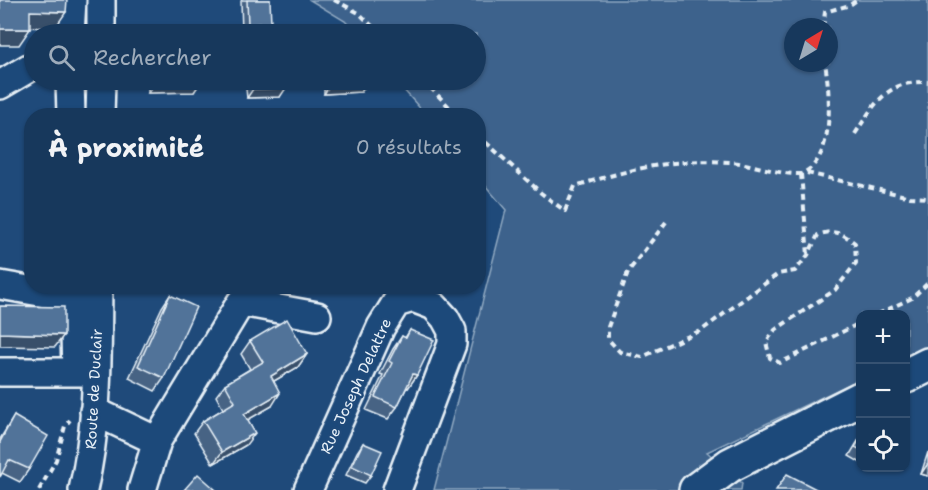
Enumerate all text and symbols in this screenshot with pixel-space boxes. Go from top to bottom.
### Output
north arrow [784,18,838,72]
search box [24,24,486,90]
icon: search [45,41,78,74]
text: Rechercher [93,43,212,72]
text: À proximité [48,130,204,165]
text: 0 résultats [356,134,462,160]
map controls [856,310,910,472]
button: + [856,310,910,364]
street label: Rue Joseph Delattre [316,315,396,457]
street label: Route de Duclair [81,328,107,450]
button: − [856,364,910,418]
button: locate [856,418,910,472]

